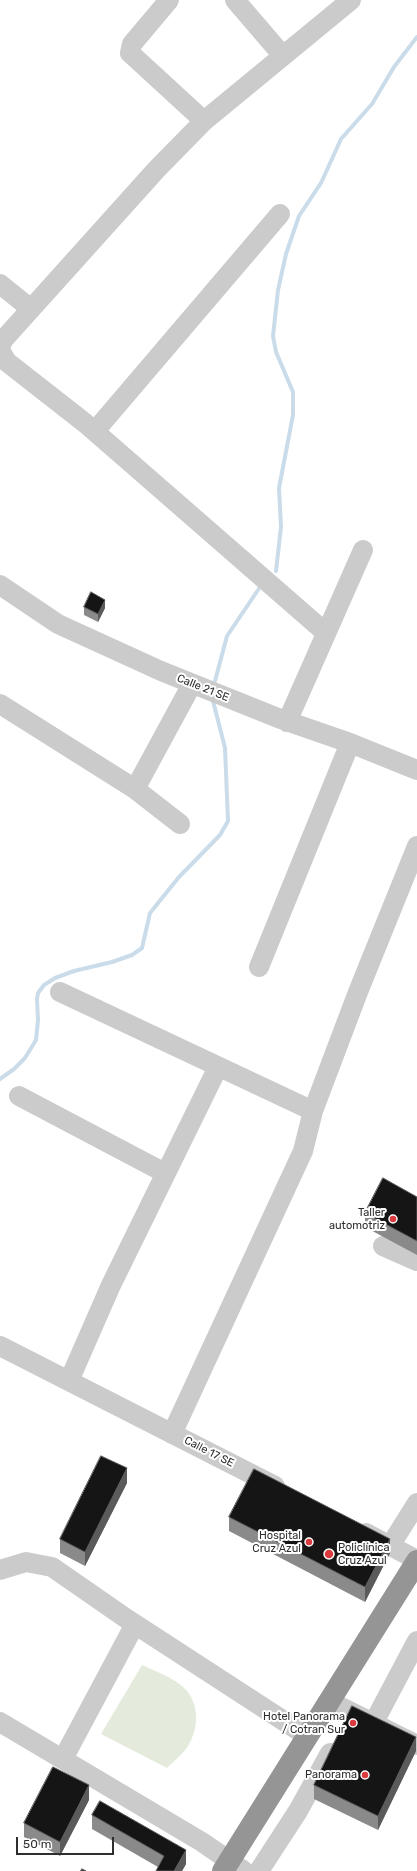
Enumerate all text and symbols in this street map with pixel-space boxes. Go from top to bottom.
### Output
street label: Calle 21 SE [175,672,231,704]
place label: Taller automotriz [329,1206,385,1232]
marker: Taller automotriz [388,1214,398,1224]
street label: Calle 17 SE [182,1434,236,1470]
place label: Hospital Cruz Azul [252,1529,301,1555]
marker: Hospital Cruz Azul [304,1537,314,1547]
place label: Policlínica Cruz Azul [338,1541,390,1567]
marker: Policlínica Cruz Azul [323,1548,335,1560]
place label: Hotel Panorama / Cotran Sur [263,1710,345,1736]
marker: Hotel Panorama / Cotran Sur [348,1718,358,1728]
place label: Panorama [305,1768,357,1782]
marker: Panorama [360,1770,370,1780]
scale bar [18,1829,116,1855]
text: 50 m [23,1837,51,1851]

